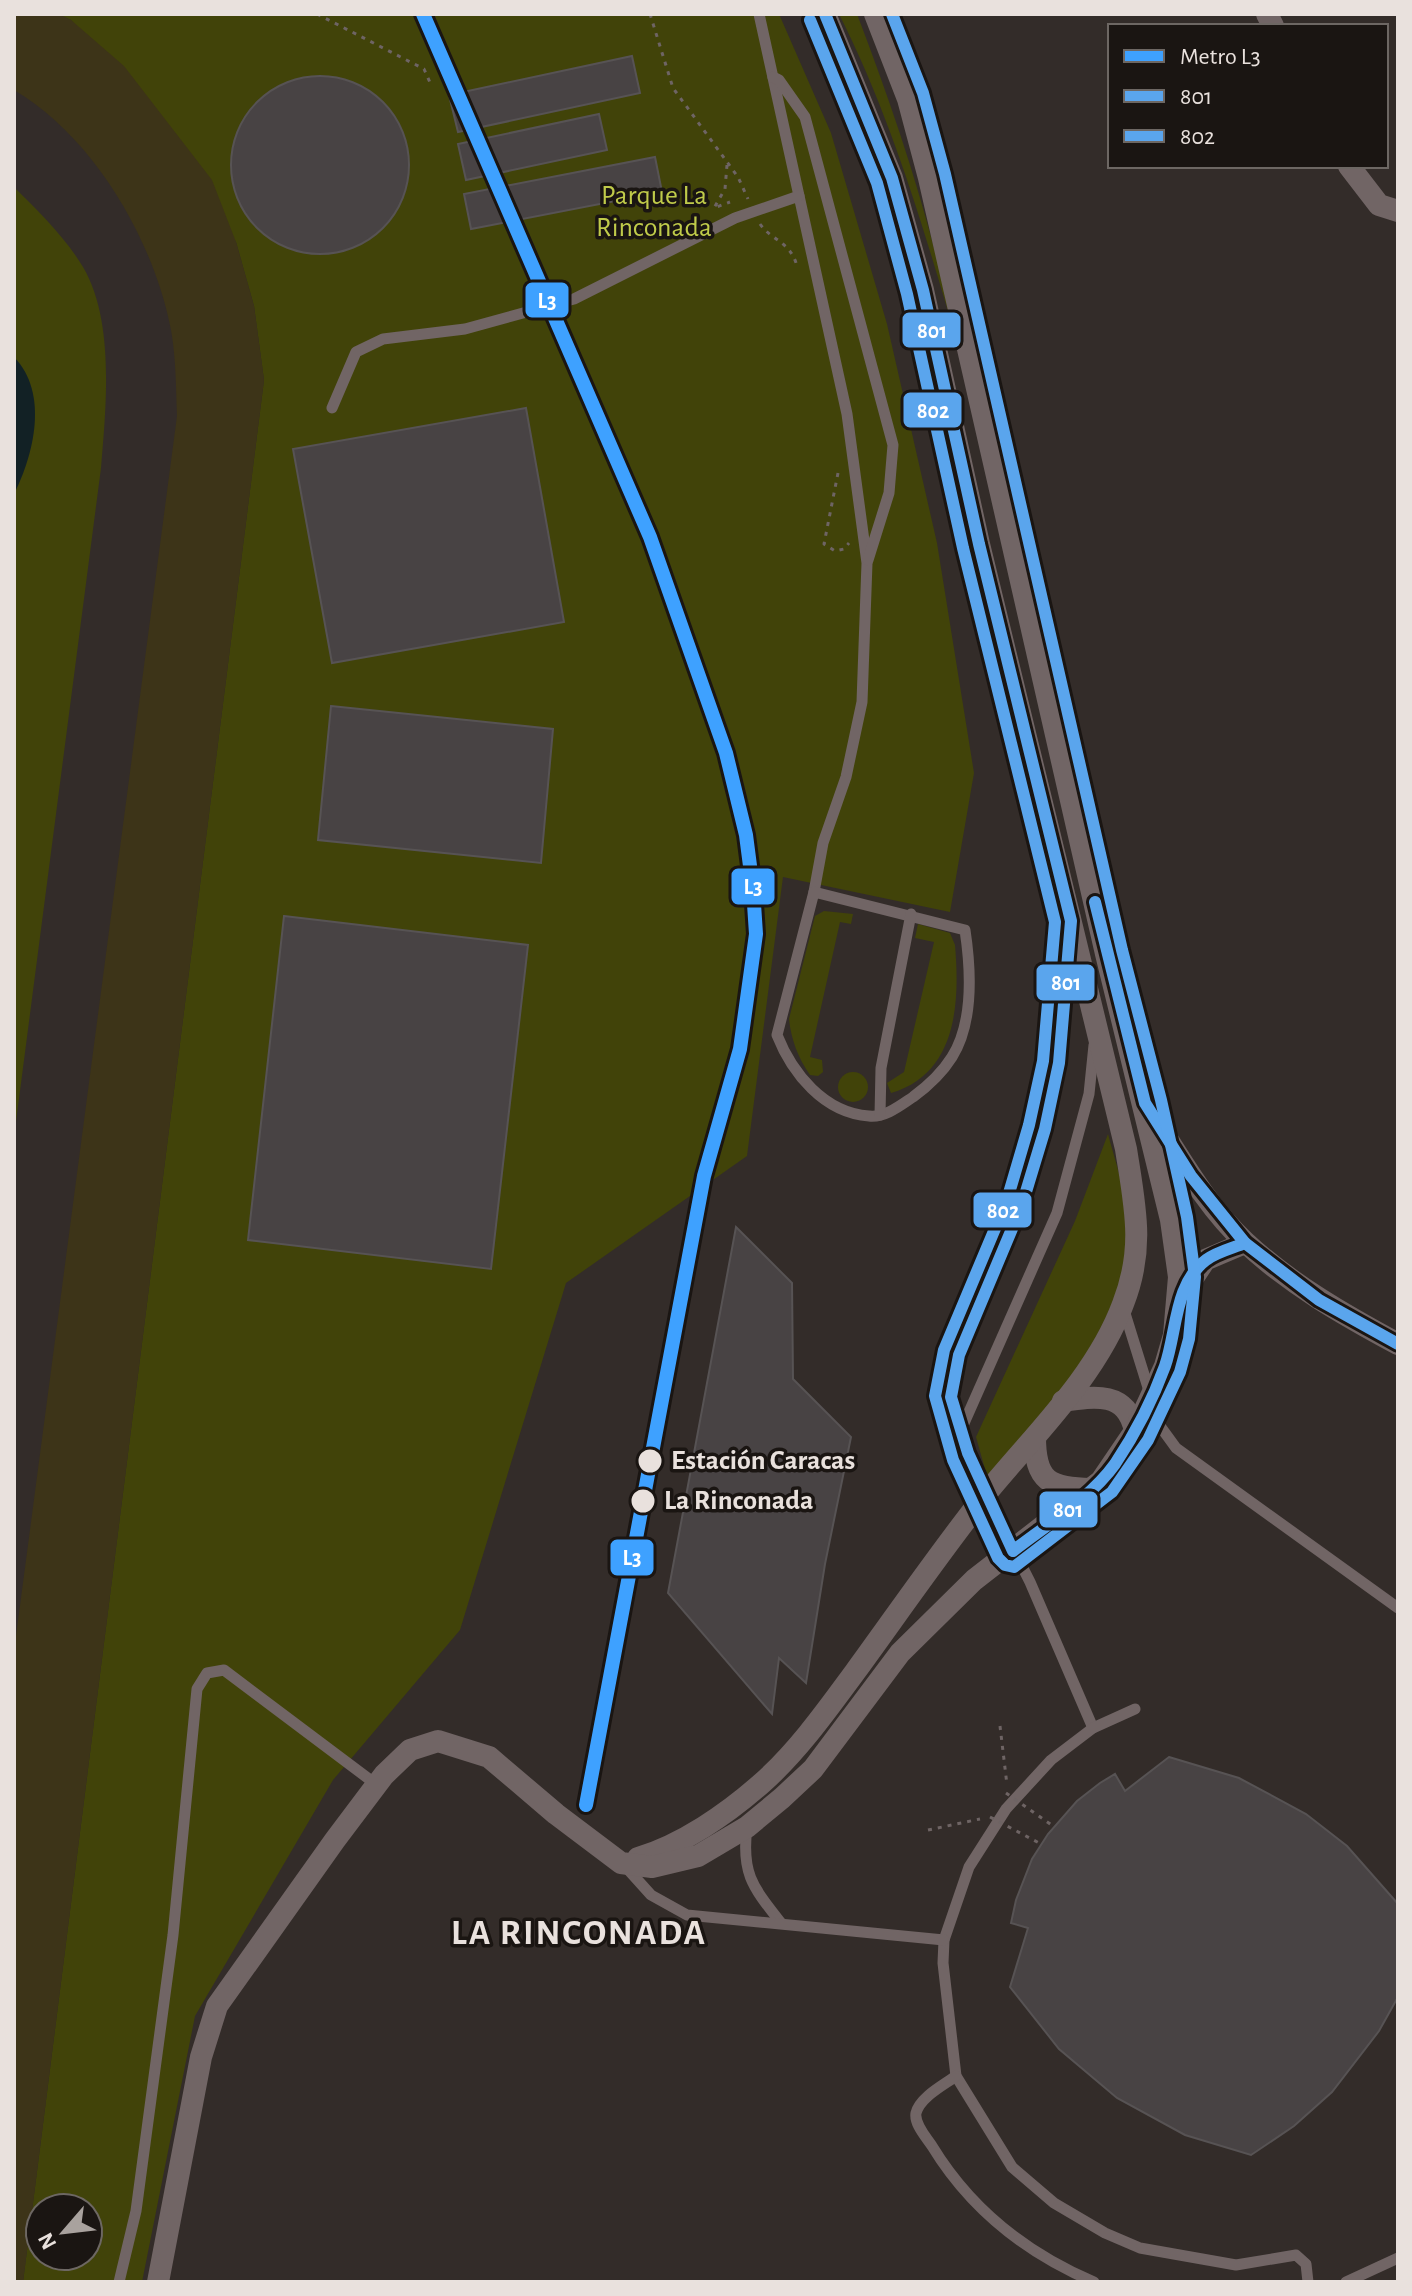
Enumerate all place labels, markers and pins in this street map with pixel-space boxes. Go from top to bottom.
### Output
marker: Estación Caracas [636,1447,664,1475]
place label: Estación Caracas [671,1447,855,1475]
marker: La Rinconada [629,1487,657,1515]
place label: La Rinconada [664,1487,813,1515]

